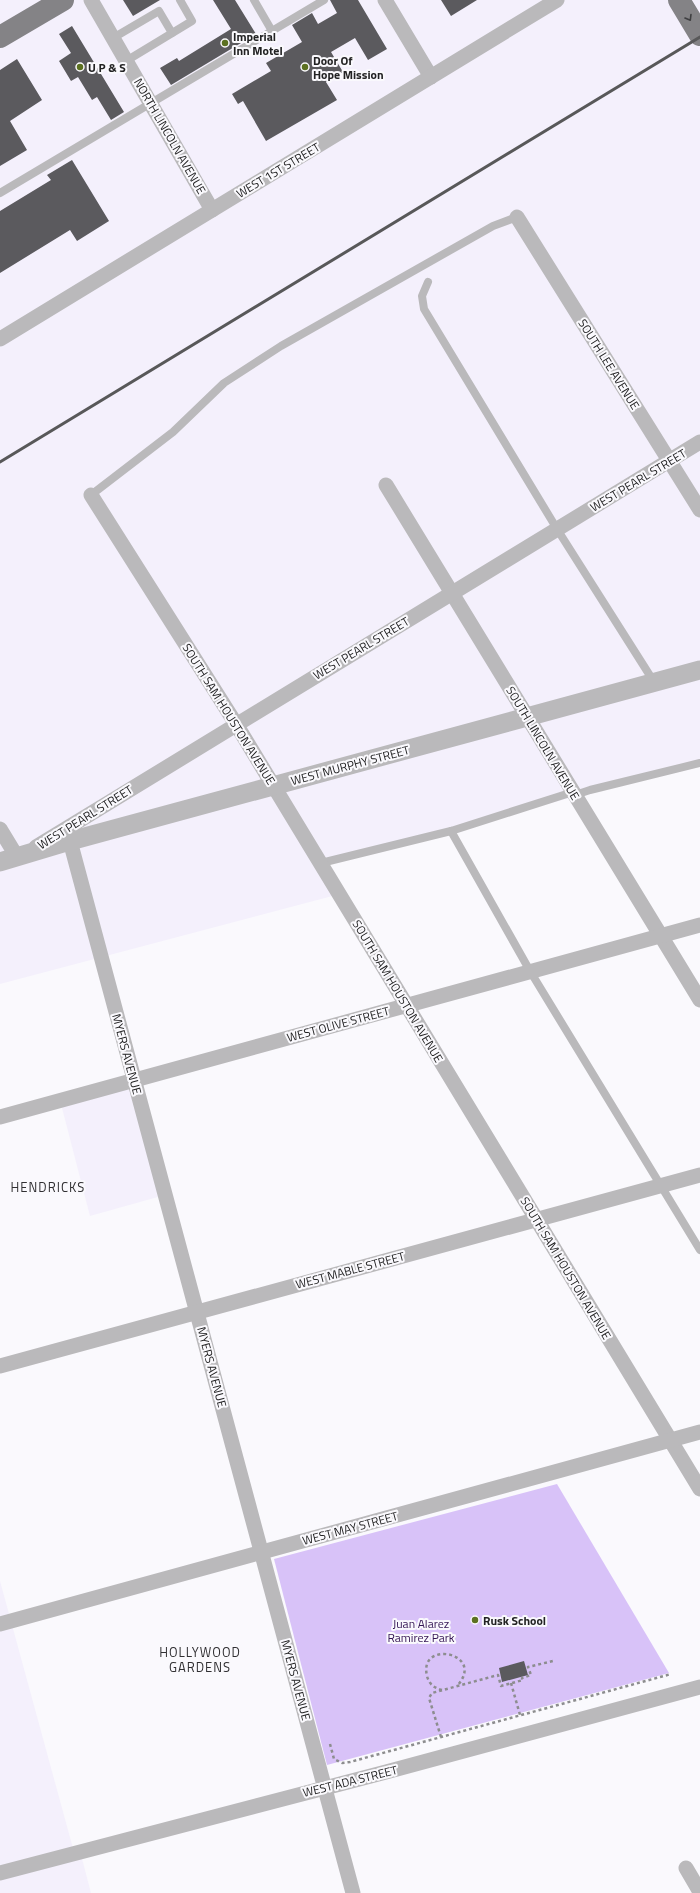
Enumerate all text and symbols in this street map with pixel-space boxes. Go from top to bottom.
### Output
one-way arrow [685,14,692,21]
place label: Imperial Inn Motel [233,27,283,60]
marker: Imperial Inn Motel [220,38,230,48]
place label: Door Of Hope Mission [313,51,384,84]
place label: U P & S [88,58,126,77]
marker: U P & S [75,62,85,72]
marker: Door Of Hope Mission [300,62,310,72]
street label: NORTH LINCOLN AVENUE [129,75,211,198]
street label: WEST 1ST STREET [233,137,324,203]
street label: SOUTH LEE AVENUE [573,315,645,413]
street label: WEST PEARL STREET [586,443,690,516]
street label: WEST PEARL STREET [309,611,413,684]
street label: SOUTH SAM HOUSTON AVENUE [178,640,281,789]
street label: SOUTH LINCOLN AVENUE [501,682,585,804]
street label: WEST MURPHY STREET [289,740,412,790]
street label: WEST PEARL STREET [34,780,137,854]
street label: SOUTH SAM HOUSTON AVENUE [348,916,448,1066]
street label: WEST OLIVE STREET [285,1001,392,1047]
street label: MYERS AVENUE [107,1012,147,1097]
district label: HENDRICKS [11,1177,85,1197]
street label: SOUTH SAM HOUSTON AVENUE [516,1193,616,1343]
street label: WEST MABLE STREET [293,1246,407,1294]
street label: MYERS AVENUE [192,1325,232,1410]
street label: WEST MAY STREET [300,1506,401,1550]
place label: Rusk School [483,1611,546,1630]
park label: Juan Alarez Ramirez Park [387,1614,455,1647]
marker: Rusk School [470,1615,480,1625]
street label: MYERS AVENUE [276,1638,316,1723]
district label: HOLLYWOOD GARDENS [159,1642,241,1677]
street label: WEST ADA STREET [301,1760,400,1802]

